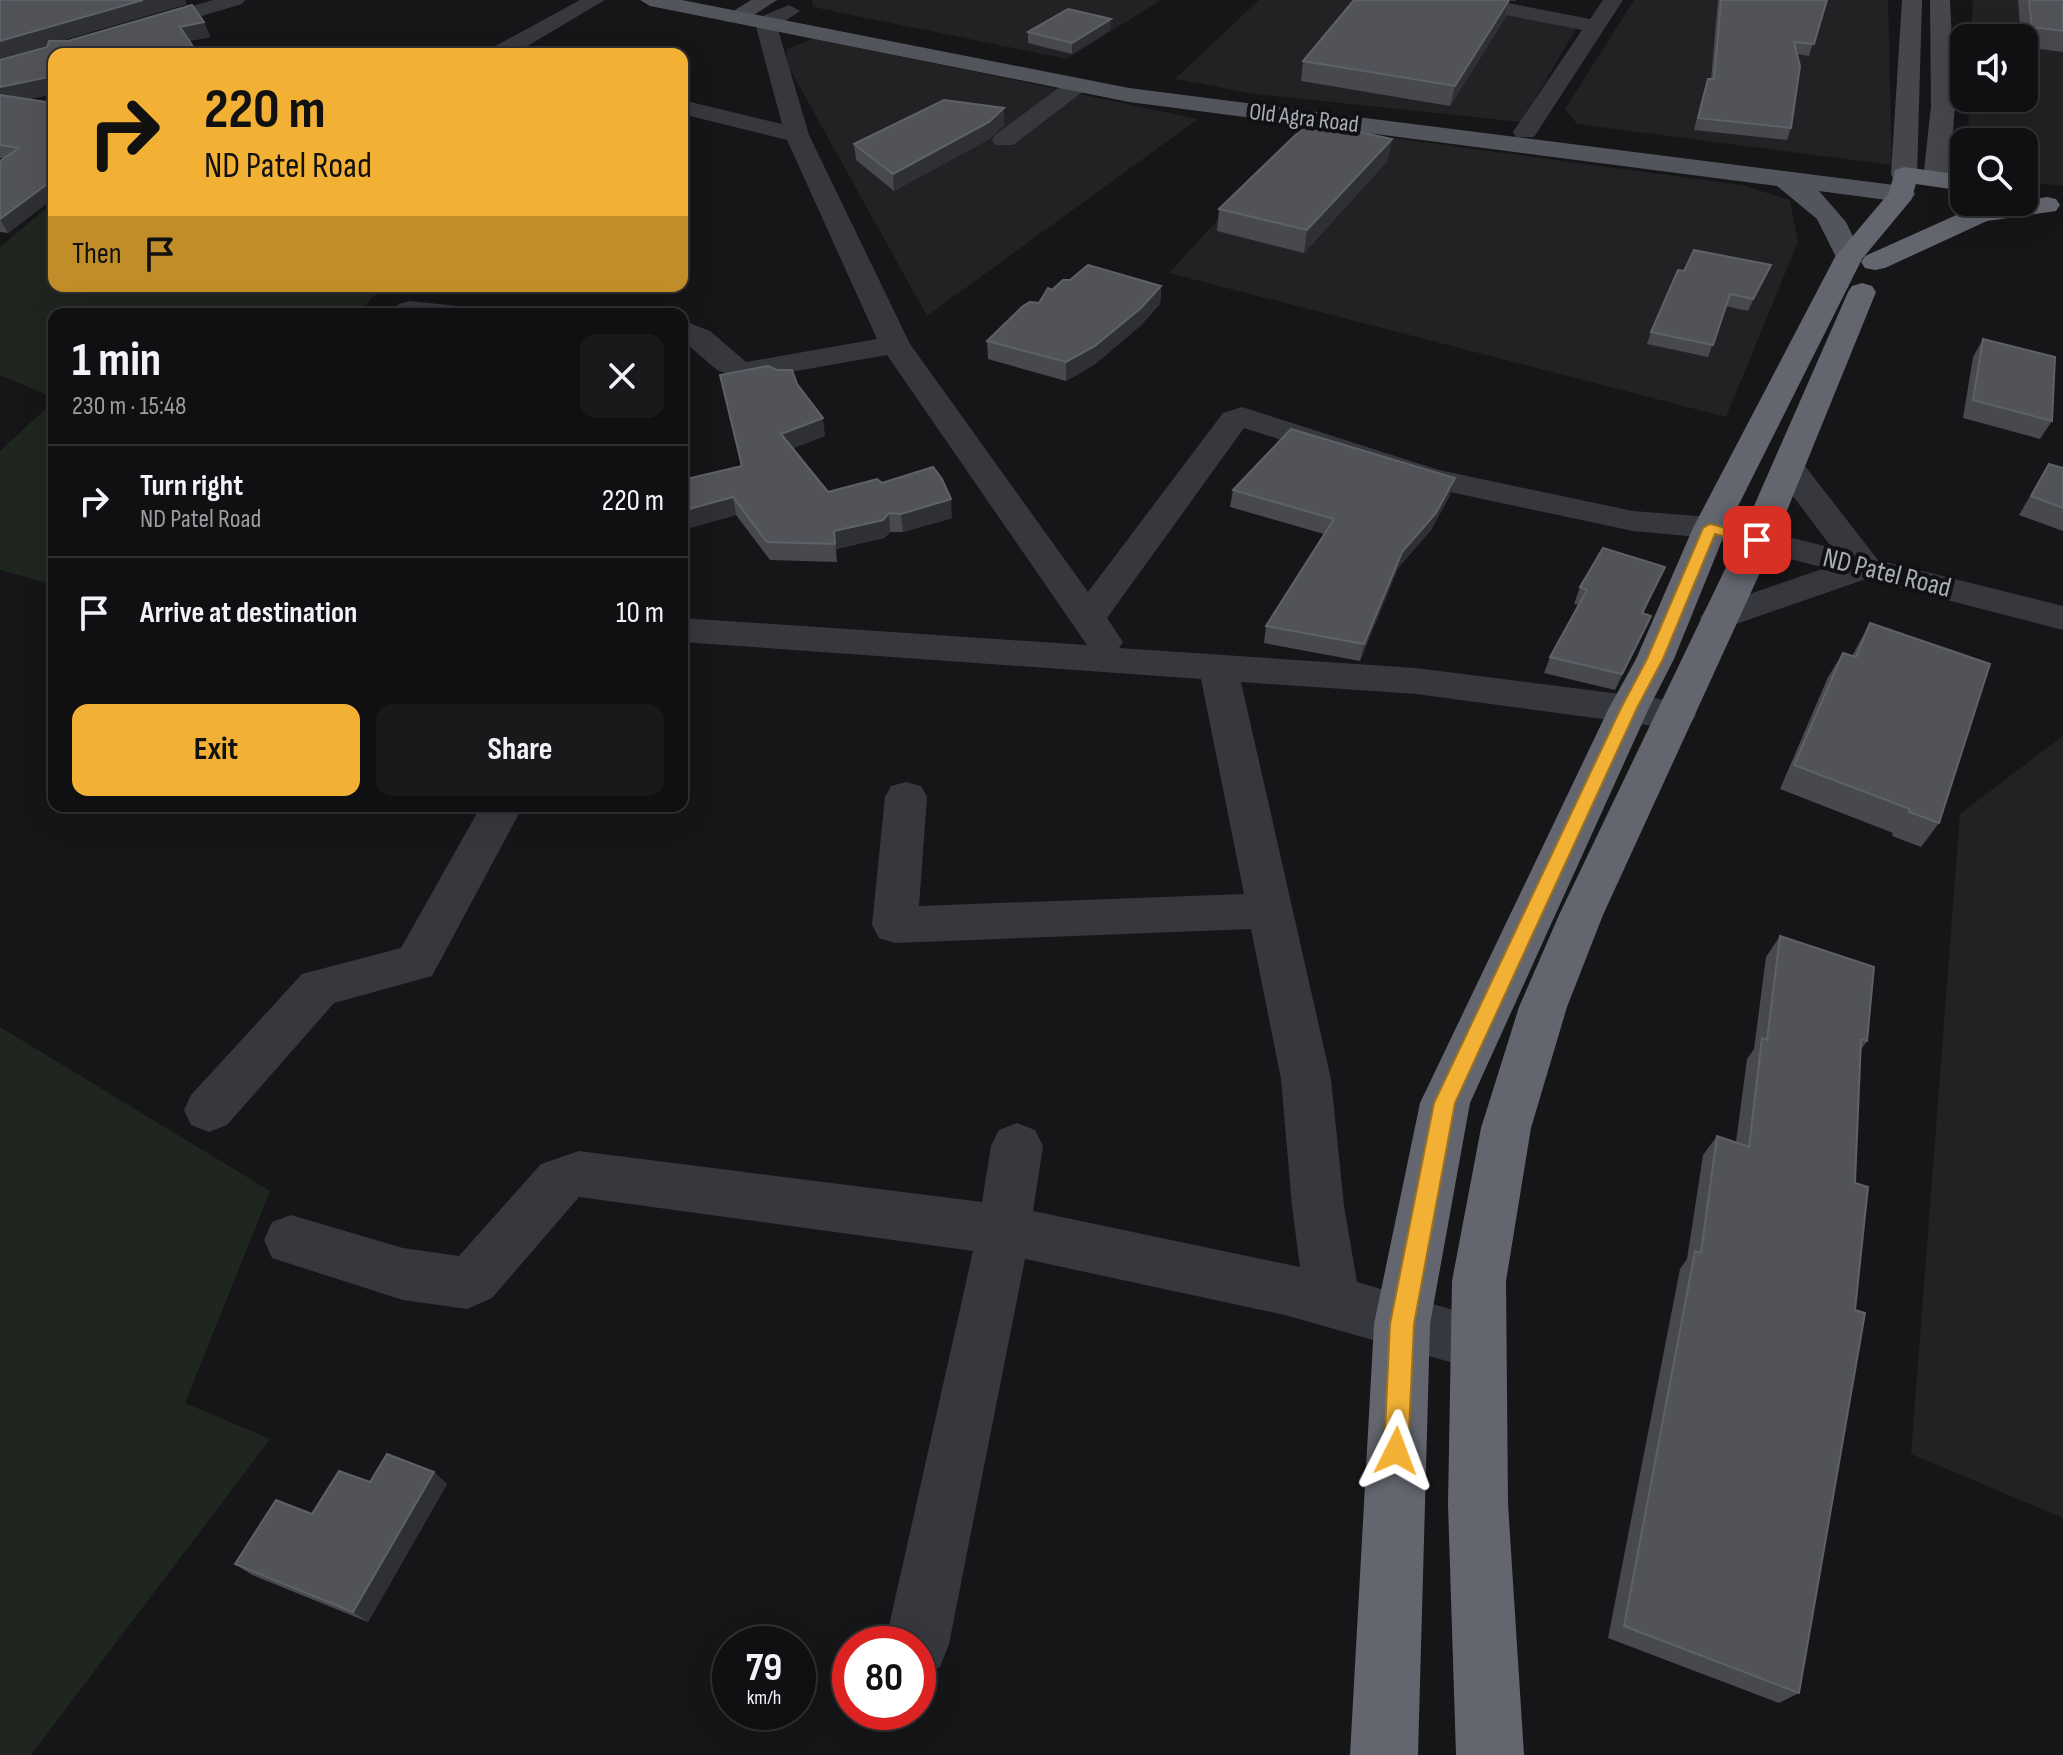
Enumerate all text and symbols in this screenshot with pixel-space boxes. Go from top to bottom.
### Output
map controls [1950,24,2038,216]
button: sound [1950,24,2038,112]
text: 220 m [204,77,326,144]
icon: right [72,80,176,184]
street label: Old Agra Road [1248,97,1360,139]
button: search [1950,128,2038,216]
text: ND Patel Road [204,145,372,188]
icon: arrive [138,232,182,276]
text: Then [72,236,122,272]
text: 1 min [72,332,161,389]
button: close [580,334,664,418]
text: 230 m · 15:48 [72,391,186,422]
text: Turn right [140,468,243,504]
icon: right [72,479,116,523]
text: 220 m [602,483,664,519]
text: ND Patel Road [140,504,261,535]
pin [1723,506,1791,574]
icon: arrive [1735,518,1779,562]
street label: ND Patel Road [1820,541,1954,605]
icon: arrive [72,591,116,635]
text: Arrive at destination [140,595,357,631]
text: 10 m [616,595,664,631]
button: Exit [72,704,360,796]
button: Share [376,704,664,796]
position arrow [1354,1409,1438,1493]
speed limit sign: 80 [832,1626,936,1730]
text: 79 [746,1644,782,1692]
text: km/h [747,1686,781,1710]

